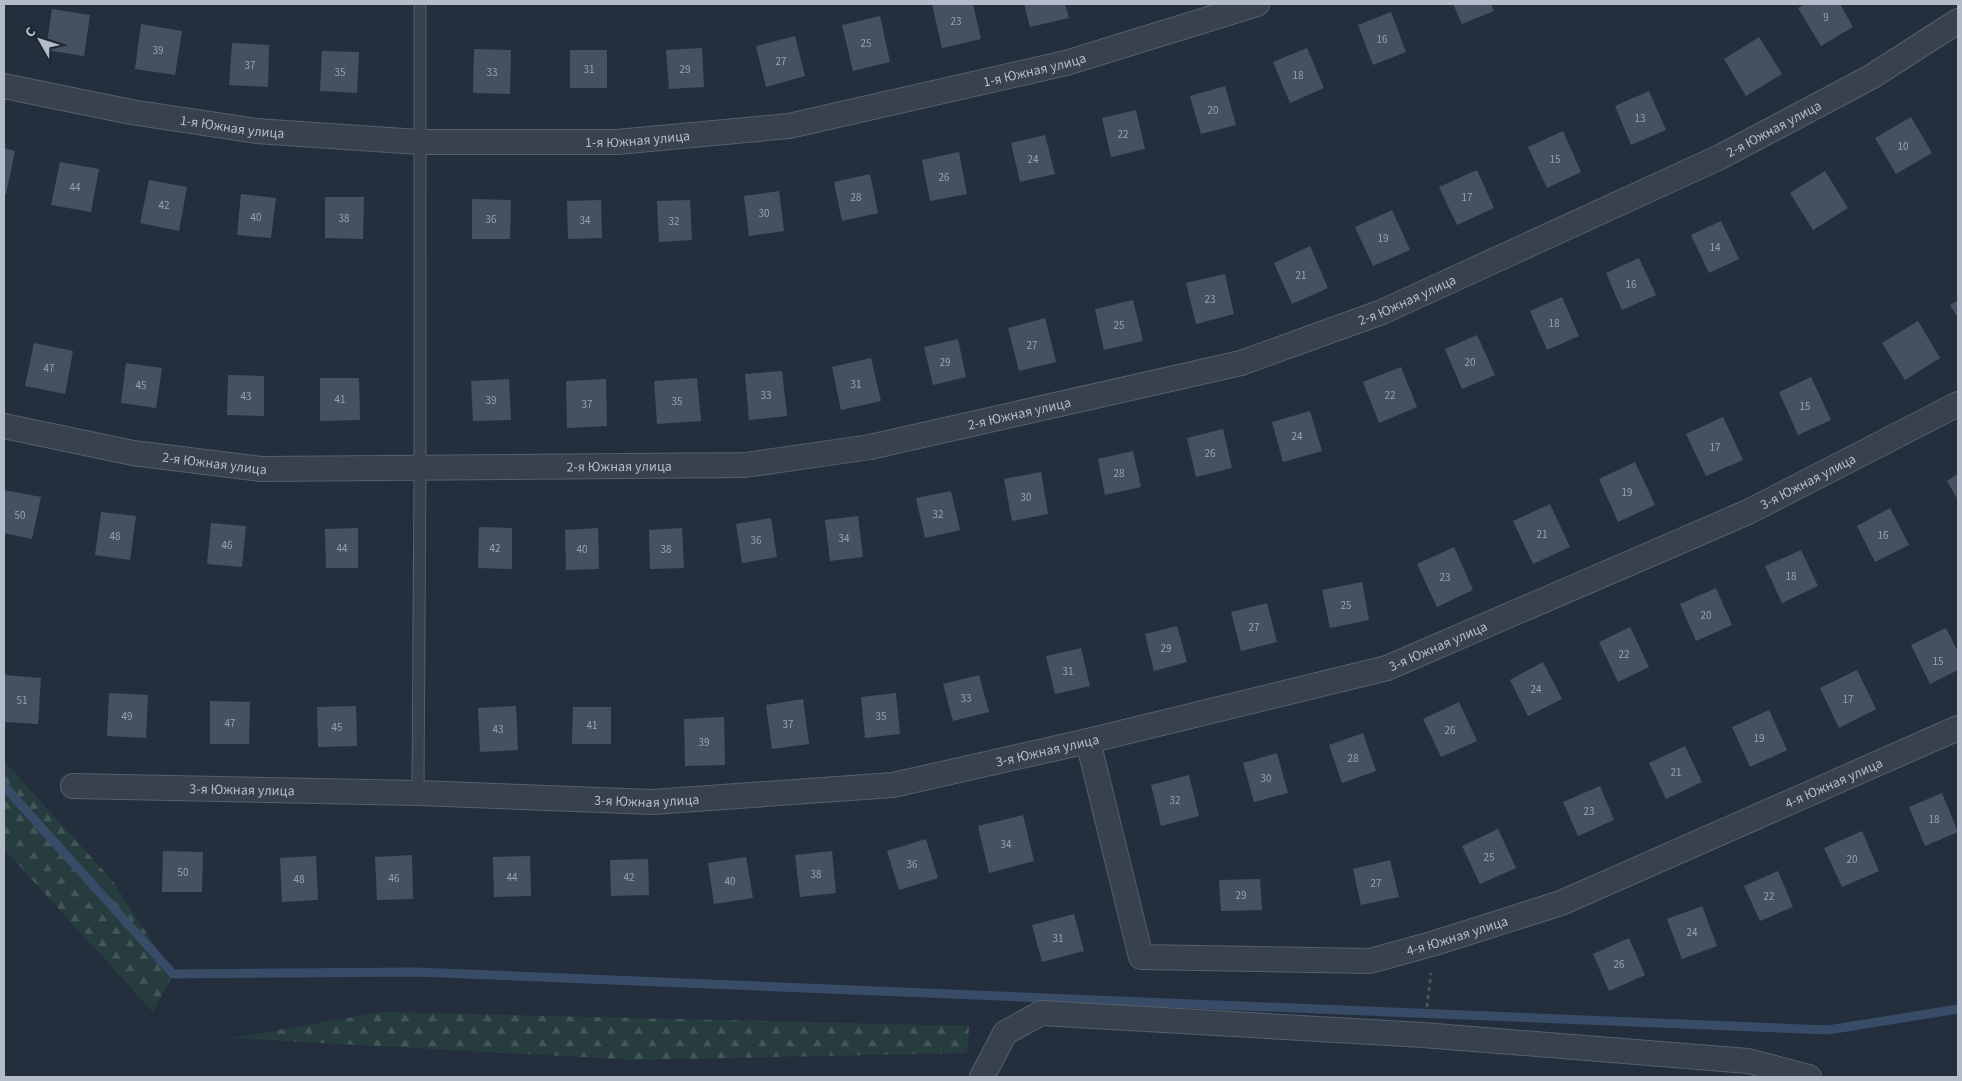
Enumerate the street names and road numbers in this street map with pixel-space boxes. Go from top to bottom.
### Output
street label: 1-я Южная улица [981,48,1089,93]
street label: 2-я Южная улица [1723,96,1825,163]
street label: 1-я Южная улица [179,111,285,144]
street label: 1-я Южная улица [585,126,691,153]
street label: 2-я Южная улица [1355,270,1459,331]
street label: 2-я Южная улица [966,393,1073,436]
street label: 2-я Южная улица [161,448,267,480]
street label: 3-я Южная улица [1757,449,1860,515]
street label: 2-я Южная улица [567,457,672,477]
street label: 3-я Южная улица [1386,617,1491,677]
street label: 3-я Южная улица [994,730,1101,773]
street label: 4-я Южная улица [1782,753,1886,814]
street label: 3-я Южная улица [189,779,295,801]
street label: 3-я Южная улица [594,790,700,813]
street label: 4-я Южная улица [1404,912,1511,961]

